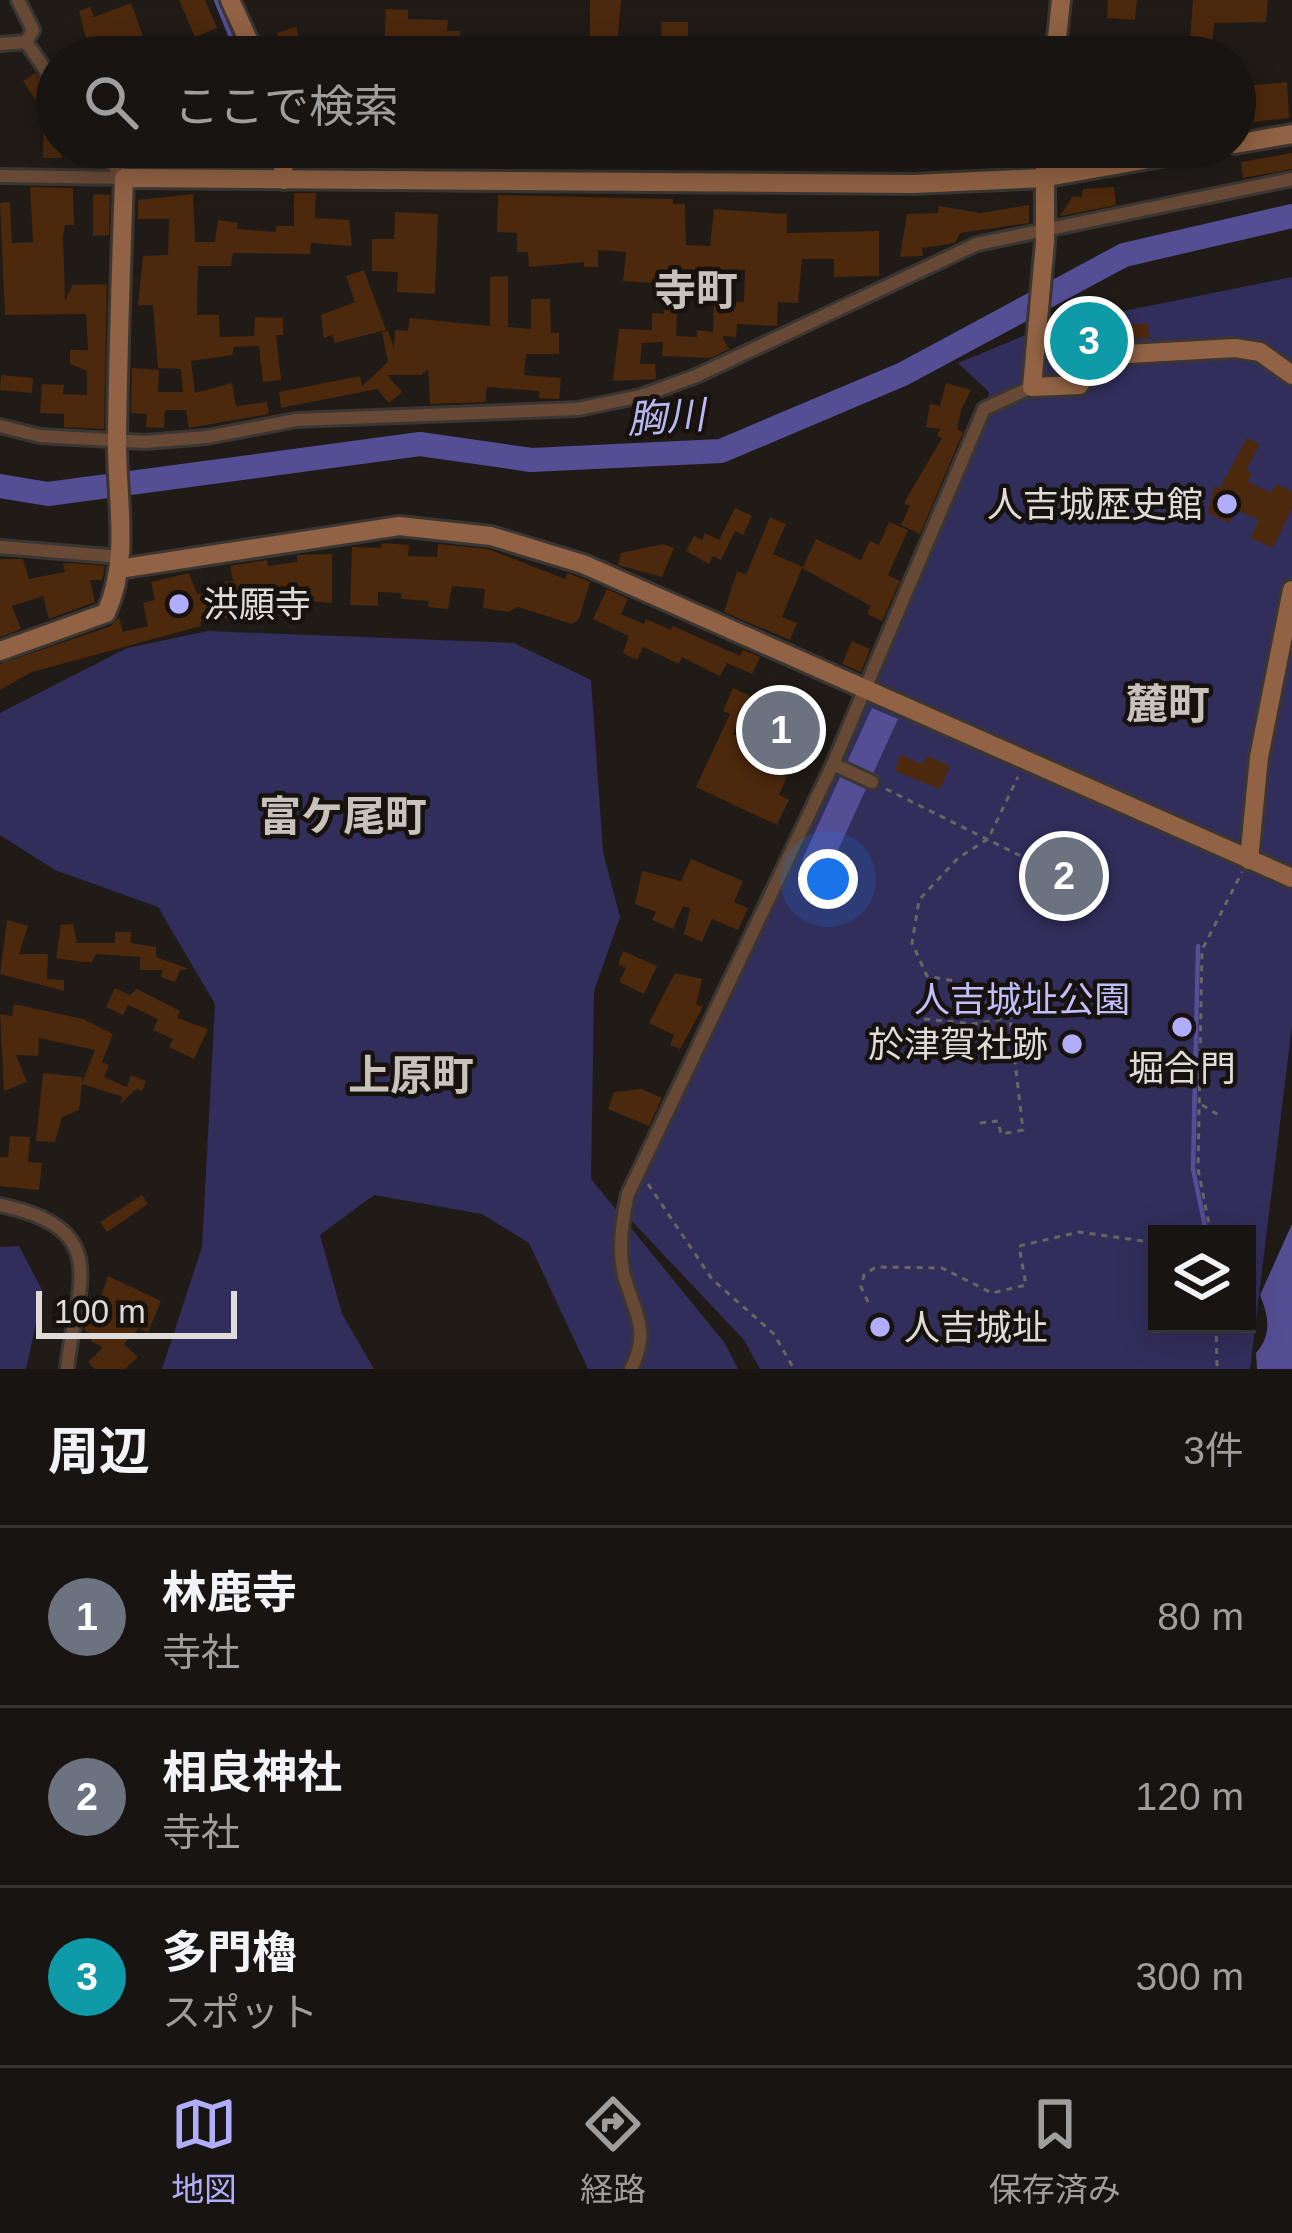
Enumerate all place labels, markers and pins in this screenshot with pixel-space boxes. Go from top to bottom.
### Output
pin: 3 [1050,296,1128,386]
place label: 人吉城歴史館 [987,484,1203,525]
marker: 人吉城歴史館 [1214,491,1240,517]
place label: 洪願寺 [203,584,311,625]
marker: 洪願寺 [166,591,192,617]
pin: 1 [742,685,820,775]
pin: 2 [1025,831,1103,921]
marker: 堀合門 [1169,1014,1195,1040]
place label: 於津賀社跡 [868,1024,1048,1065]
marker: 於津賀社跡 [1059,1031,1085,1057]
place label: 堀合門 [1128,1048,1236,1089]
place label: 人吉城址 [904,1307,1048,1348]
marker: 人吉城址 [867,1314,893,1340]

